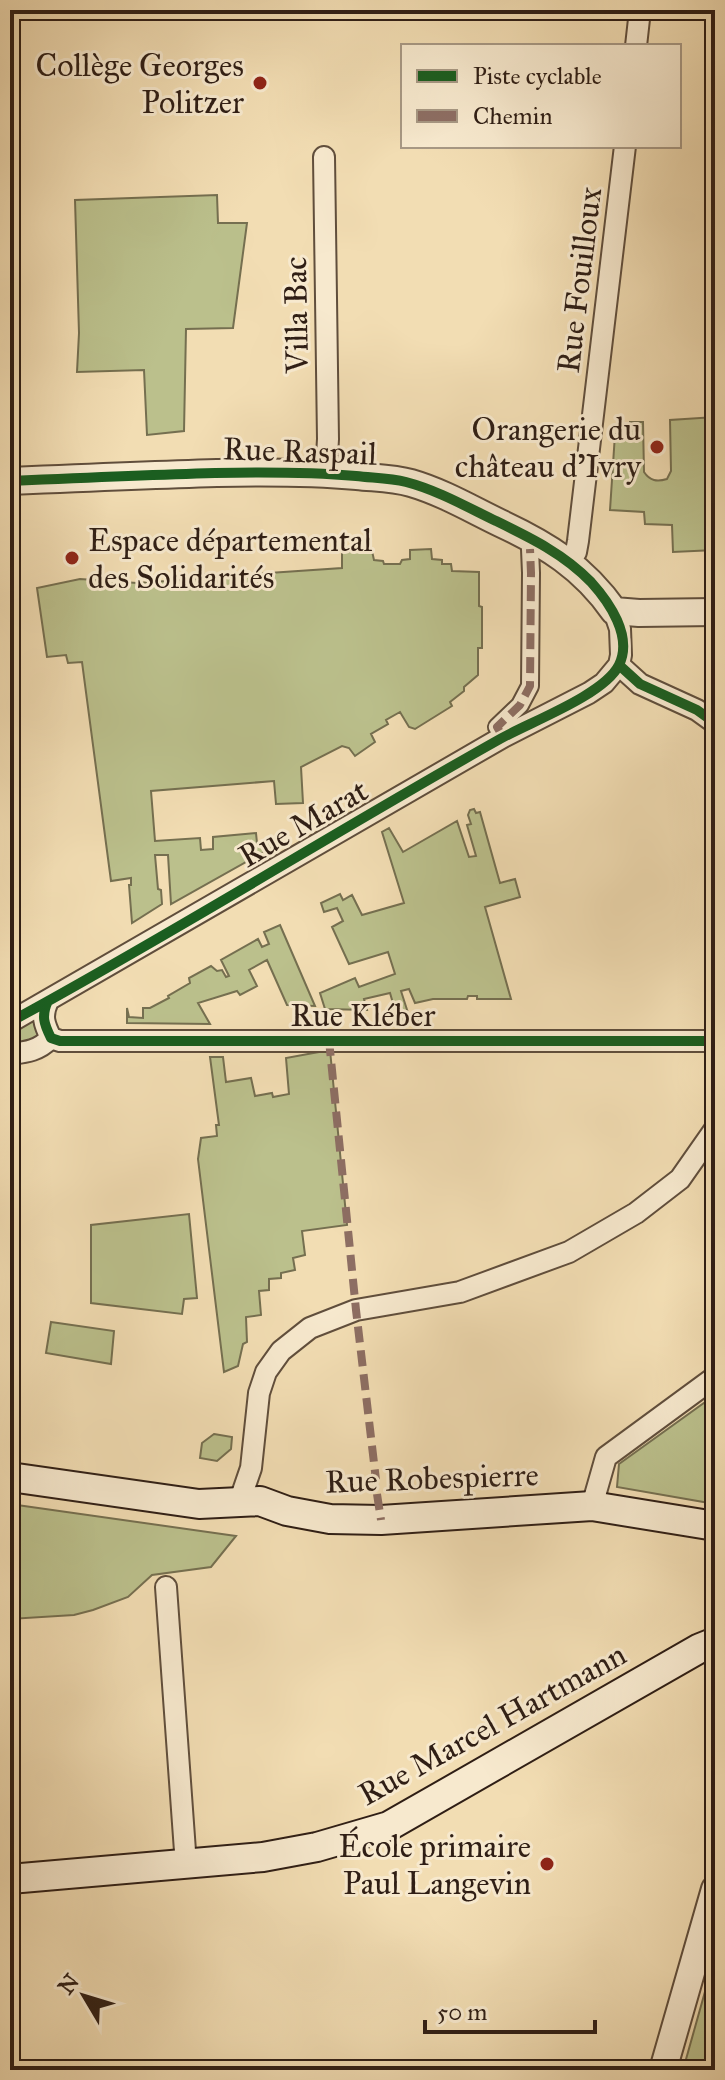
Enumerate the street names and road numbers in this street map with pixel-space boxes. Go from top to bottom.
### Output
street label: Rue Fouilloux [549,185,610,375]
street label: Villa Bac [276,256,317,375]
street label: Rue Raspail [222,429,378,474]
street label: Rue Marat [232,771,375,876]
street label: Rue Kléber [291,996,435,1035]
street label: Rue Robespierre [325,1455,540,1502]
street label: Rue Marcel Hartmann [352,1635,633,1814]

